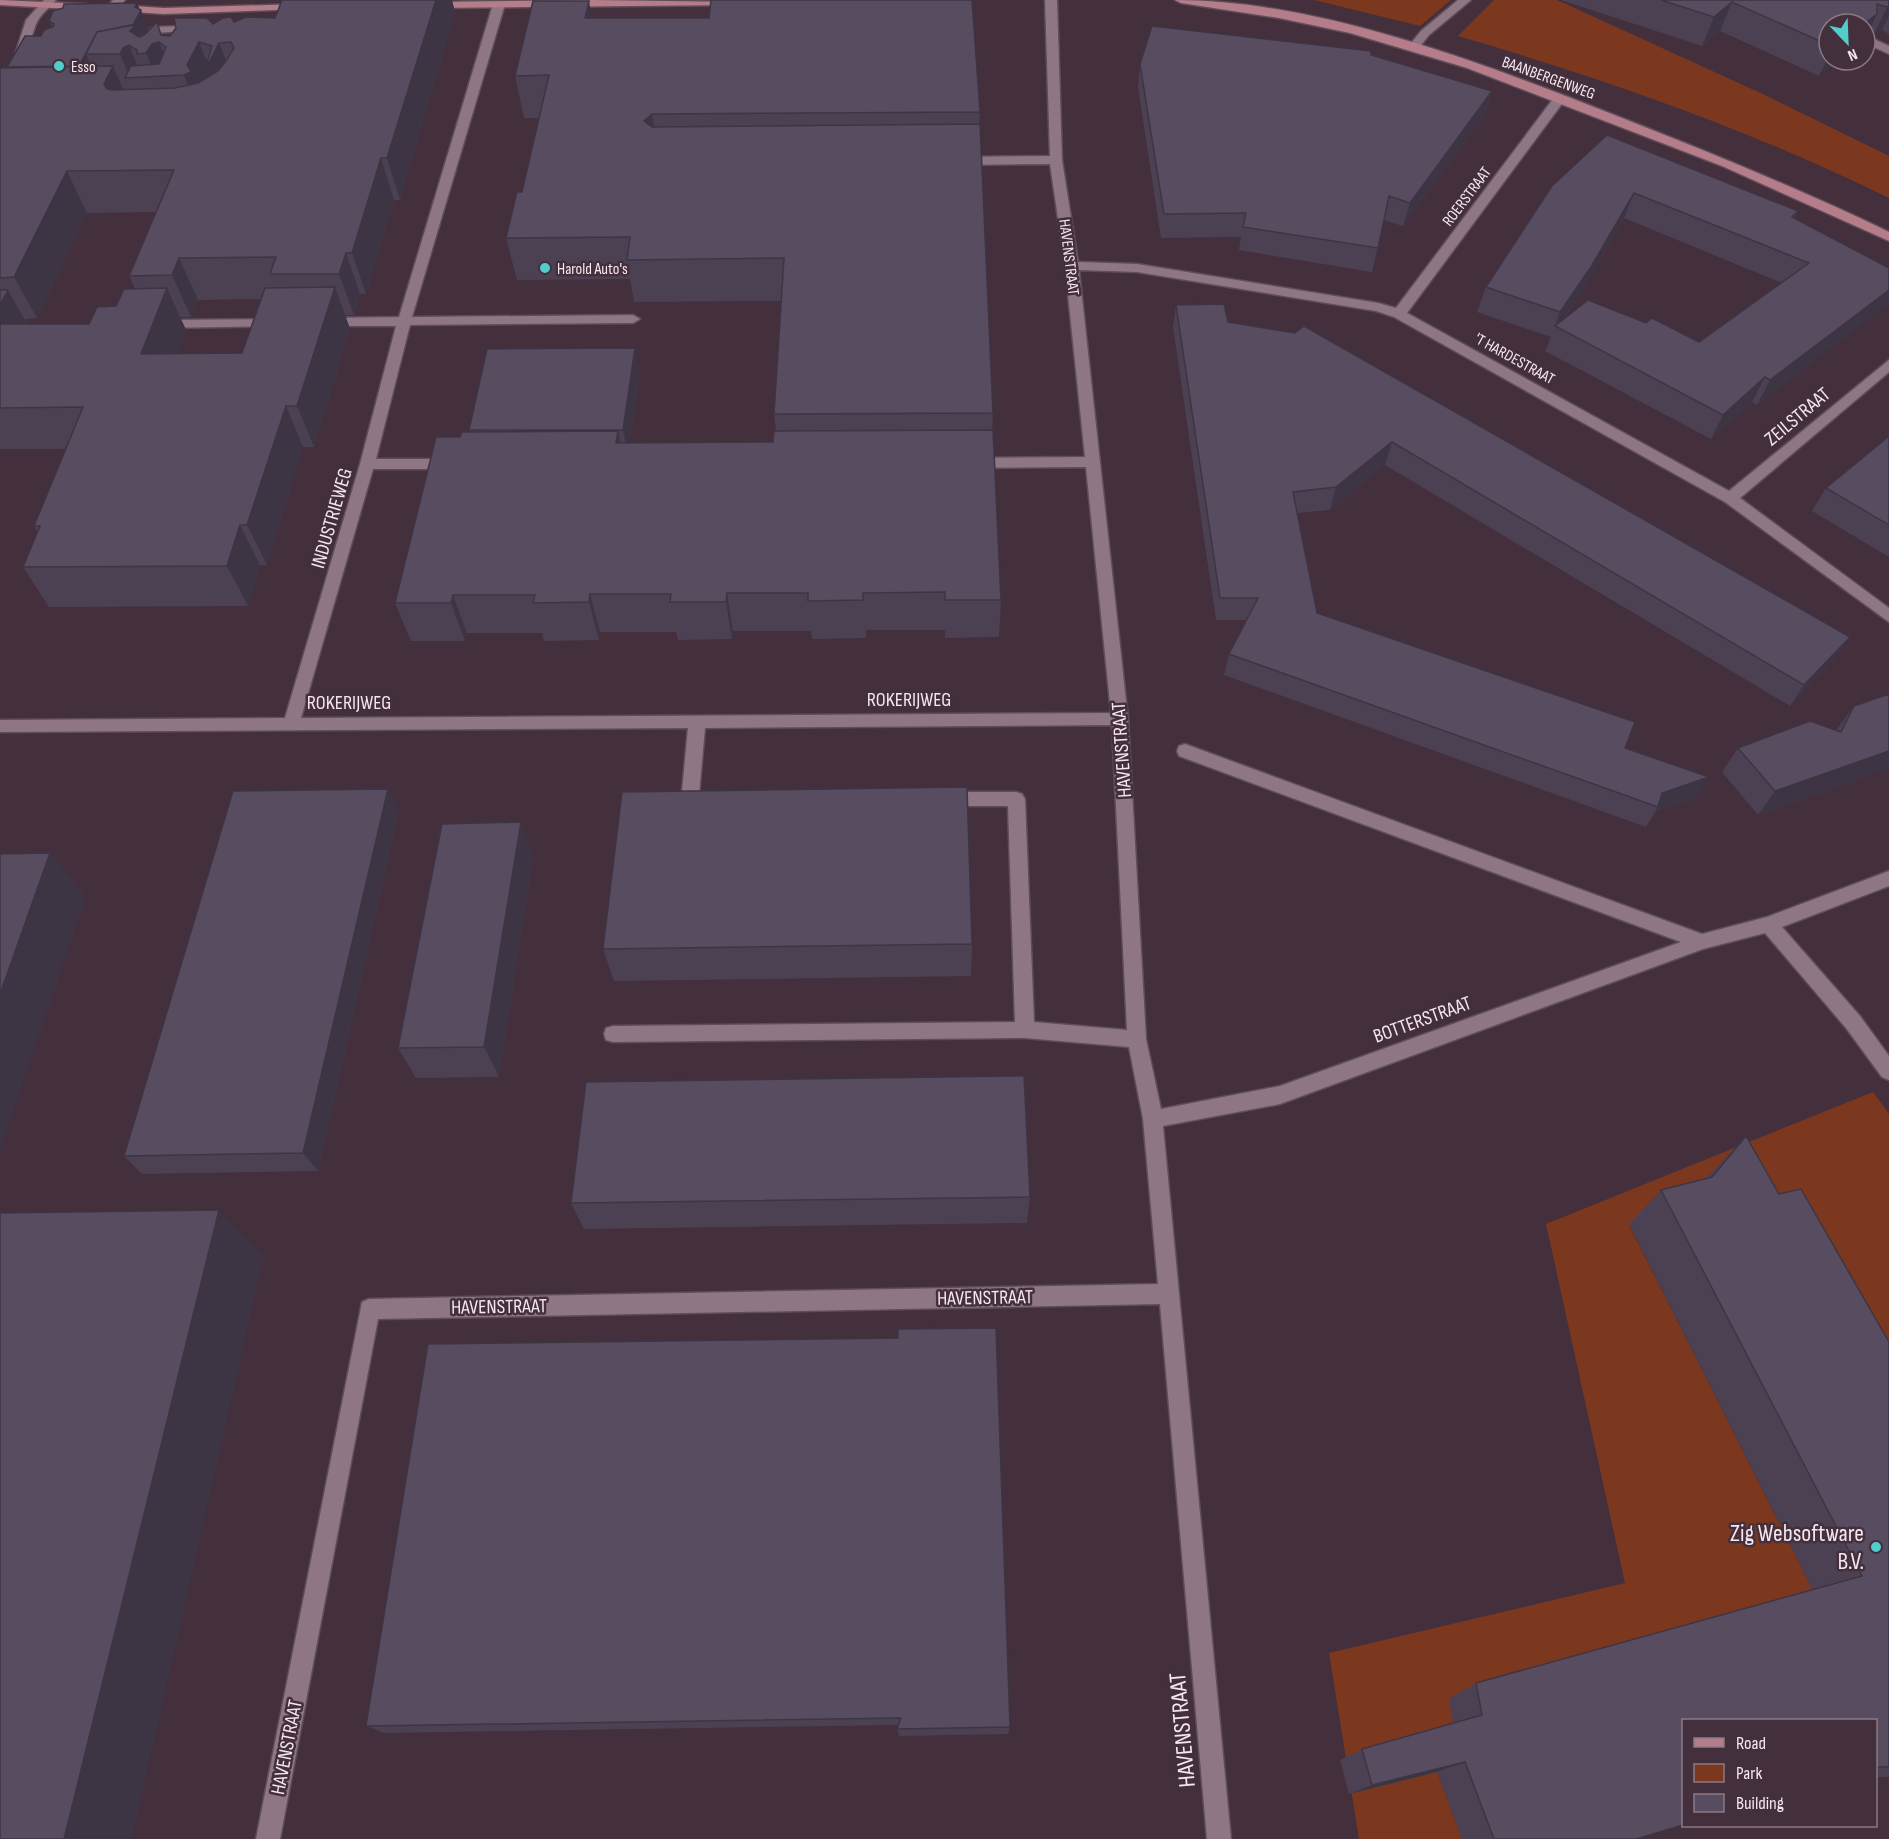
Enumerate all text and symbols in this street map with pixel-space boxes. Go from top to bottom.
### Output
north arrow [1817,12,1877,72]
text: N [1845,44,1860,65]
street label: BAANBERGENWEG [1499,53,1598,104]
place label: Esso [71,58,96,77]
marker: Esso [52,59,66,73]
street label: ROERSTRAAT [1439,163,1496,230]
street label: HAVENSTRAAT [1054,218,1083,297]
place label: Harold Auto's [557,260,628,279]
marker: Harold Auto's [538,261,552,275]
street label: 'T HARDESTRAAT [1471,329,1558,389]
street label: ZEILSTRAAT [1760,382,1835,451]
street label: INDUSTRIEWEG [306,465,358,571]
street label: ROKERIJWEG [867,688,951,712]
street label: ROKERIJWEG [307,691,391,715]
street label: HAVENSTRAAT [1107,701,1137,799]
street label: BOTTERSTRAAT [1370,991,1475,1049]
street label: HAVENSTRAAT [937,1285,1033,1311]
street label: HAVENSTRAAT [451,1294,547,1320]
place label: Zig Websoftware B.V. [1730,1519,1864,1576]
marker: Zig Websoftware B.V. [1869,1540,1883,1554]
street label: HAVENSTRAAT [1163,1671,1202,1789]
street label: HAVENSTRAAT [266,1698,308,1797]
legend [1682,1719,1877,1827]
text: Road [1736,1733,1766,1754]
text: Park [1736,1763,1762,1784]
text: Building [1736,1793,1784,1814]

